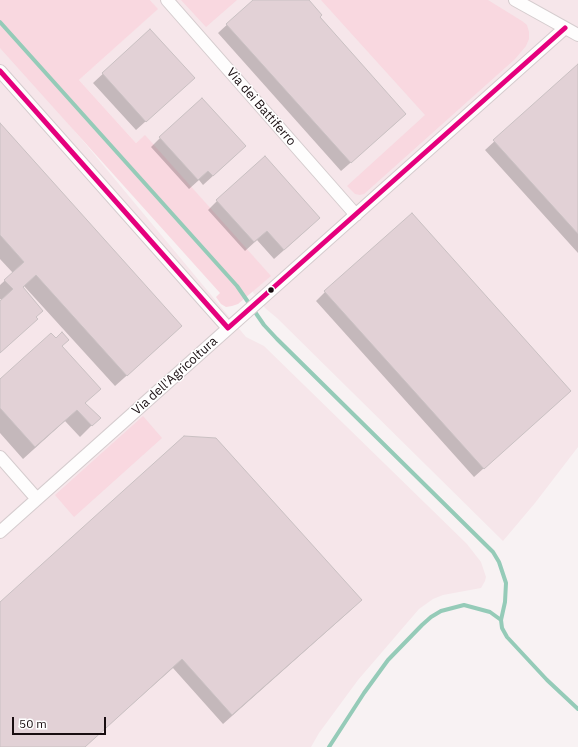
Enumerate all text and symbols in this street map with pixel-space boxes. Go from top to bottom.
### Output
street label: Via dei Battiferro [223,65,299,149]
unlabelled marker [266,285,276,295]
street label: Via dell'Agricoltura [129,334,221,418]
scale bar [14,709,108,735]
text: 50 m [19,716,47,731]

